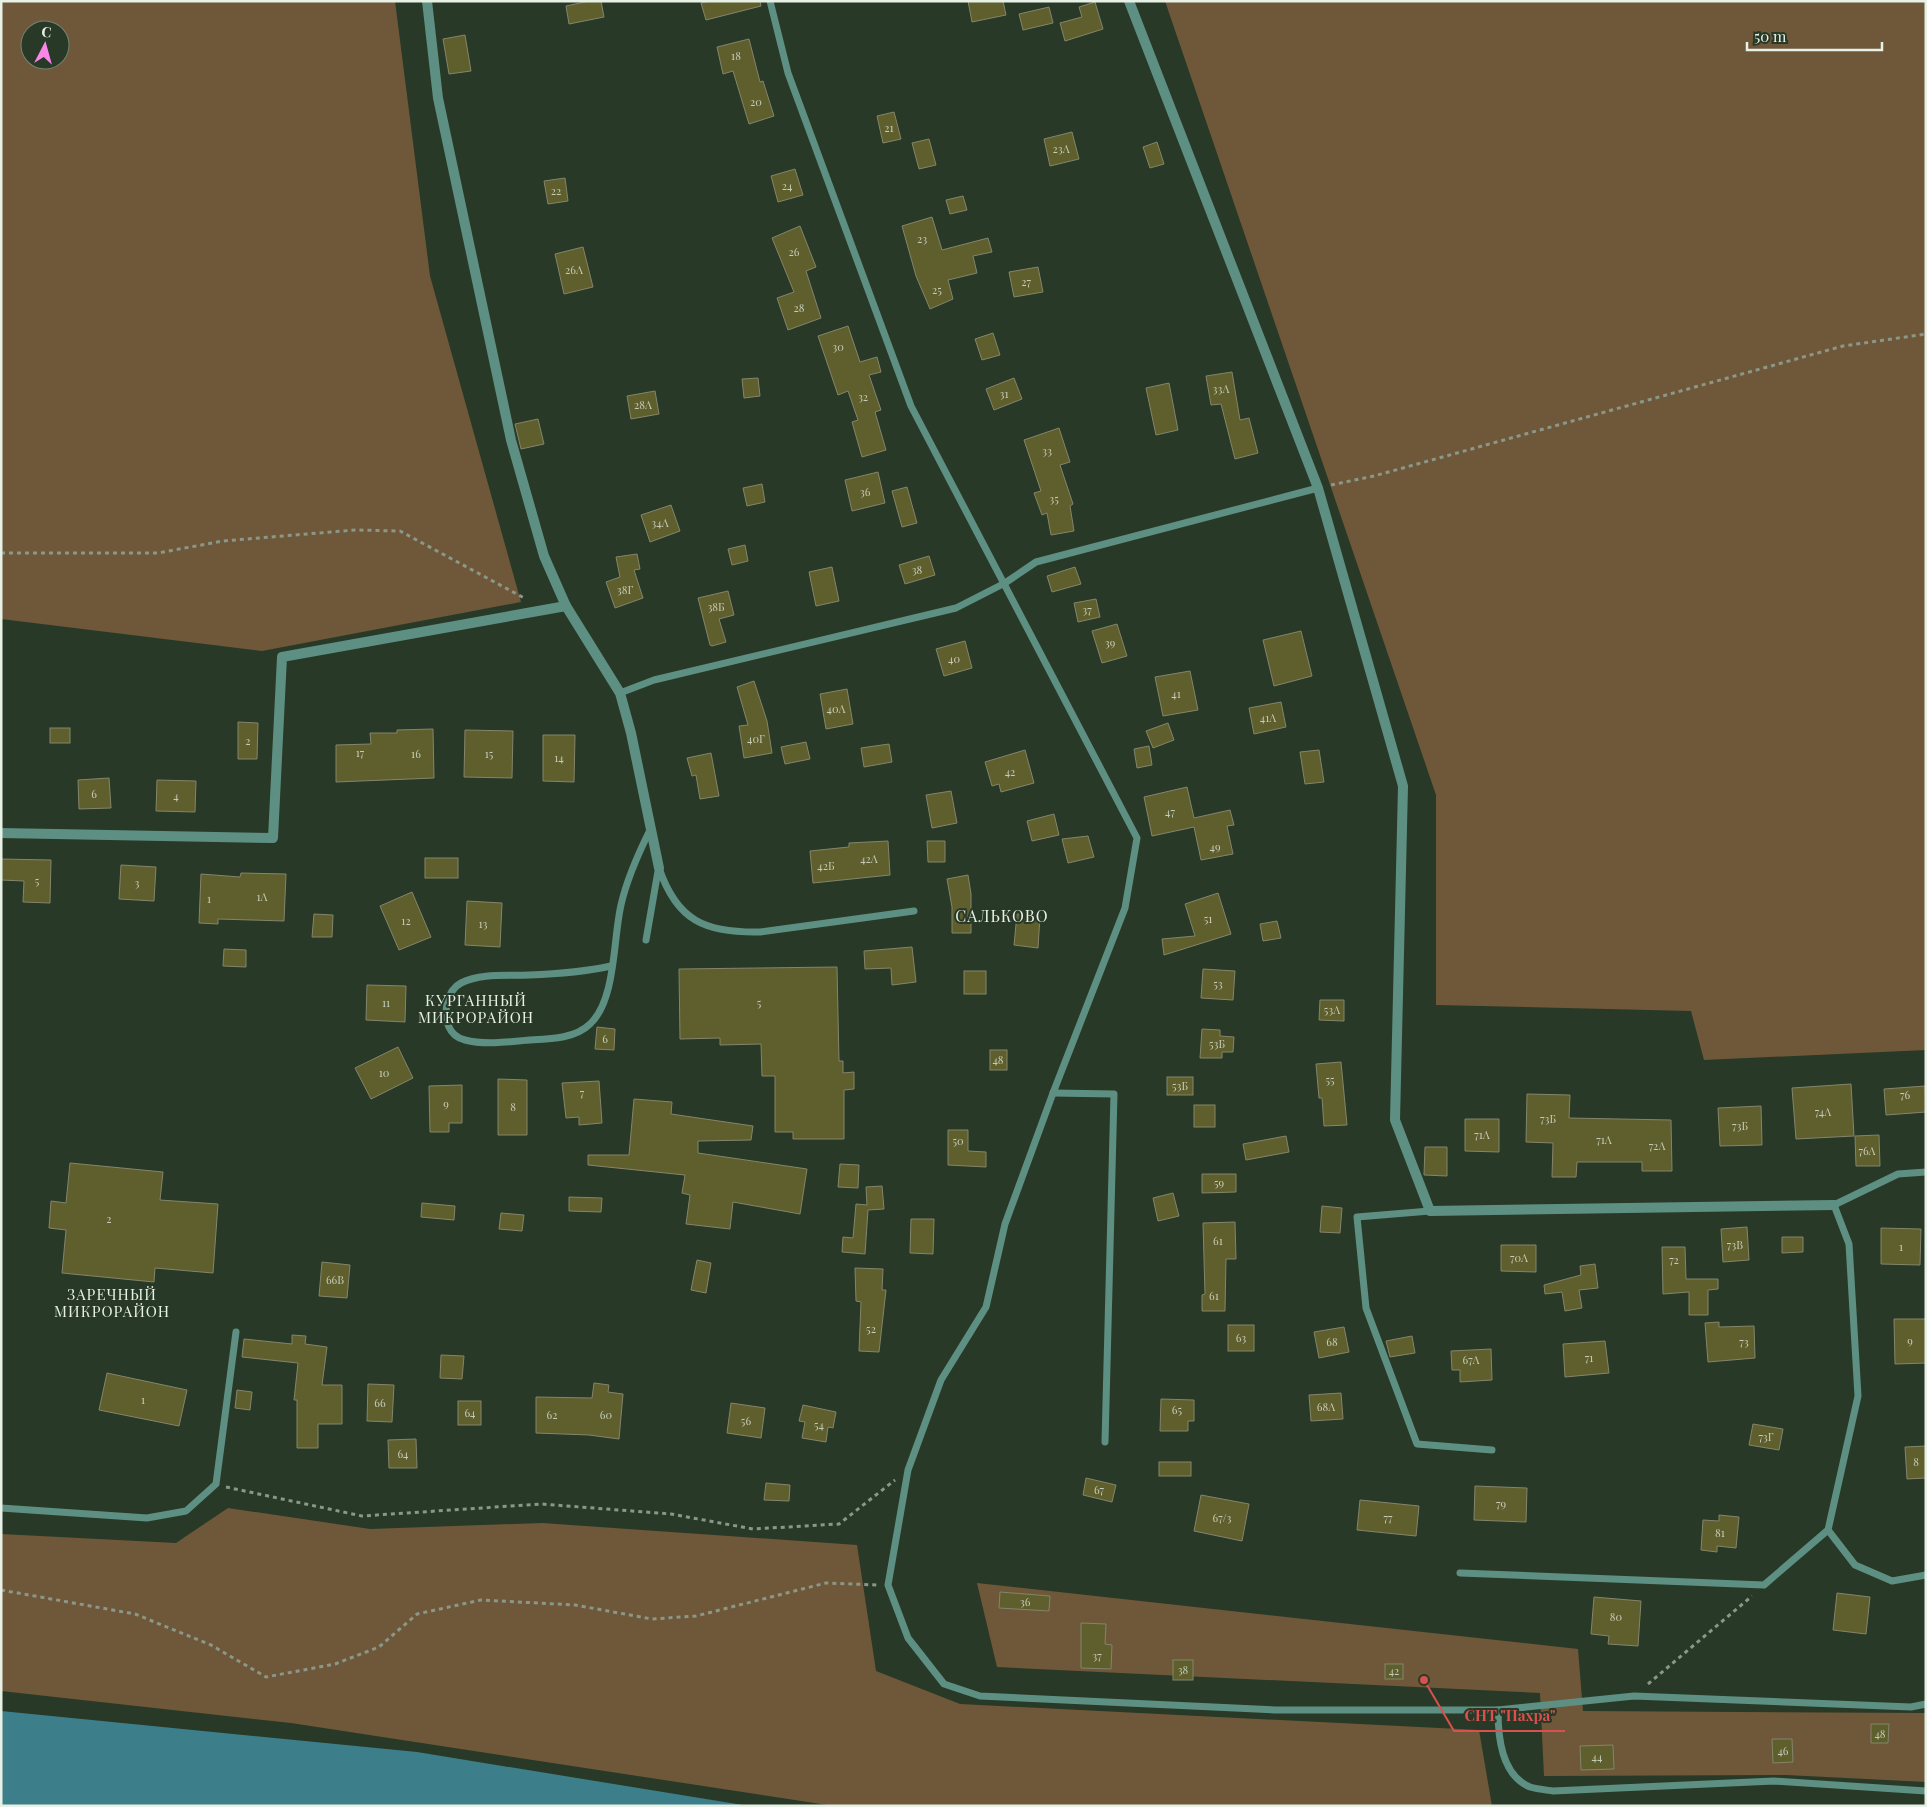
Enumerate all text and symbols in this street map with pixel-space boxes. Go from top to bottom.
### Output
north arrow [20,20,70,70]
scale bar [1747,20,1882,52]
text: С [41,22,52,42]
text: 50 m [1754,26,1787,46]
house number: 18 [731,48,741,63]
house number: 20 [750,94,762,109]
house number: 21 [884,120,894,135]
house number: 23А [1052,141,1070,156]
house number: 24 [782,178,793,193]
house number: 22 [551,183,561,198]
house number: 23 [917,231,927,246]
house number: 26 [789,244,800,259]
house number: 26А [565,262,583,277]
house number: 27 [1021,274,1031,289]
house number: 25 [932,282,942,297]
house number: 28 [794,300,805,315]
house number: 30 [832,339,844,354]
house number: 33А [1213,381,1229,396]
house number: 31 [999,386,1009,401]
house number: 32 [858,389,868,404]
house number: 28А [634,397,652,412]
house number: 33 [1042,443,1052,458]
house number: 36 [860,484,871,499]
house number: 35 [1049,491,1059,506]
house number: 34А [651,515,669,530]
house number: 38 [912,562,923,577]
house number: 38Г [617,582,633,597]
house number: 38Б [707,599,725,614]
house number: 37 [1082,602,1092,617]
house number: 39 [1105,635,1116,650]
house number: 40 [948,651,960,666]
house number: 41 [1171,686,1181,701]
house number: 40А [827,701,846,716]
house number: 41А [1260,710,1276,725]
house number: 40Г [747,731,765,746]
house number: 2 [245,733,251,748]
house number: 17 [356,745,365,760]
house number: 16 [411,746,421,761]
house number: 15 [485,746,494,761]
house number: 14 [554,750,564,765]
house number: 42 [1005,764,1015,779]
house number: 6 [91,786,97,801]
house number: 4 [173,788,179,803]
house number: 47 [1165,804,1175,819]
house number: 49 [1209,839,1221,854]
house number: 42А [860,851,878,866]
house number: 42Б [817,858,835,873]
house number: 5 [35,873,40,888]
house number: 3 [135,875,140,890]
house number: 1А [257,889,268,904]
house number: 1 [207,891,211,906]
district label: САЛЬКОВО [955,905,1049,926]
house number: 51 [1204,911,1212,926]
house number: 12 [401,913,411,928]
house number: 13 [479,916,487,931]
house number: 53 [1213,976,1223,991]
district label: КУРГАННЫЙ МИКРОРАЙОН [418,990,534,1027]
house number: 11 [382,995,390,1010]
house number: 5 [757,995,762,1010]
house number: 53А [1324,1002,1340,1017]
house number: 6 [602,1031,608,1046]
house number: 53Б [1209,1036,1225,1051]
house number: 48 [992,1052,1004,1067]
house number: 10 [379,1065,390,1080]
house number: 55 [1325,1072,1335,1087]
house number: 53Б [1172,1078,1188,1093]
house number: 7 [580,1085,585,1100]
house number: 76 [1900,1087,1910,1102]
house number: 9 [443,1096,449,1111]
house number: 8 [510,1099,516,1114]
house number: 74А [1815,1104,1831,1119]
house number: 73Б [1540,1111,1556,1126]
house number: 73Б [1732,1118,1748,1133]
house number: 71А [1474,1127,1490,1142]
house number: 71А [1596,1132,1612,1147]
house number: 50 [952,1133,964,1148]
house number: 72А [1649,1138,1665,1153]
house number: 76А [1858,1143,1876,1158]
house number: 59 [1214,1175,1224,1190]
house number: 2 [106,1211,112,1226]
house number: 61 [1213,1233,1223,1248]
house number: 73В [1727,1237,1743,1252]
house number: 1 [1899,1239,1903,1254]
house number: 70А [1510,1250,1528,1265]
house number: 72 [1669,1252,1679,1267]
house number: 66В [326,1272,344,1287]
district label: ЗАРЕЧНЫЙ МИКРОРАЙОН [54,1284,170,1321]
house number: 61 [1209,1288,1219,1303]
house number: 52 [866,1321,876,1336]
house number: 63 [1236,1330,1246,1345]
house number: 9 [1907,1333,1913,1348]
house number: 68 [1326,1334,1338,1349]
house number: 73 [1739,1334,1749,1349]
house number: 71 [1585,1350,1593,1365]
house number: 67А [1462,1352,1480,1367]
house number: 1 [141,1392,145,1407]
house number: 66 [374,1395,386,1410]
house number: 68А [1317,1399,1335,1414]
house number: 65 [1172,1402,1183,1417]
house number: 64 [464,1405,476,1420]
house number: 62 [547,1407,557,1422]
house number: 60 [600,1407,613,1422]
house number: 56 [741,1413,751,1428]
house number: 54 [814,1417,825,1432]
house number: 73Г [1758,1429,1774,1444]
house number: 64 [397,1446,409,1461]
house number: 8 [1913,1454,1919,1469]
house number: 67 [1094,1482,1105,1497]
house number: 79 [1496,1496,1506,1511]
house number: 67/3 [1213,1510,1231,1525]
house number: 77 [1384,1510,1393,1525]
house number: 81 [1715,1525,1725,1540]
house number: 36 [1020,1594,1031,1609]
house number: 80 [1610,1609,1623,1624]
house number: 37 [1092,1648,1102,1663]
house number: 38 [1178,1662,1189,1677]
house number: 42 [1389,1663,1399,1678]
callout: СНТ "Пахра" [1454,1701,1565,1731]
text: СНТ "Пахра" [1465,1705,1556,1725]
house number: 48 [1874,1726,1886,1741]
house number: 46 [1777,1743,1789,1758]
house number: 44 [1592,1749,1603,1764]

